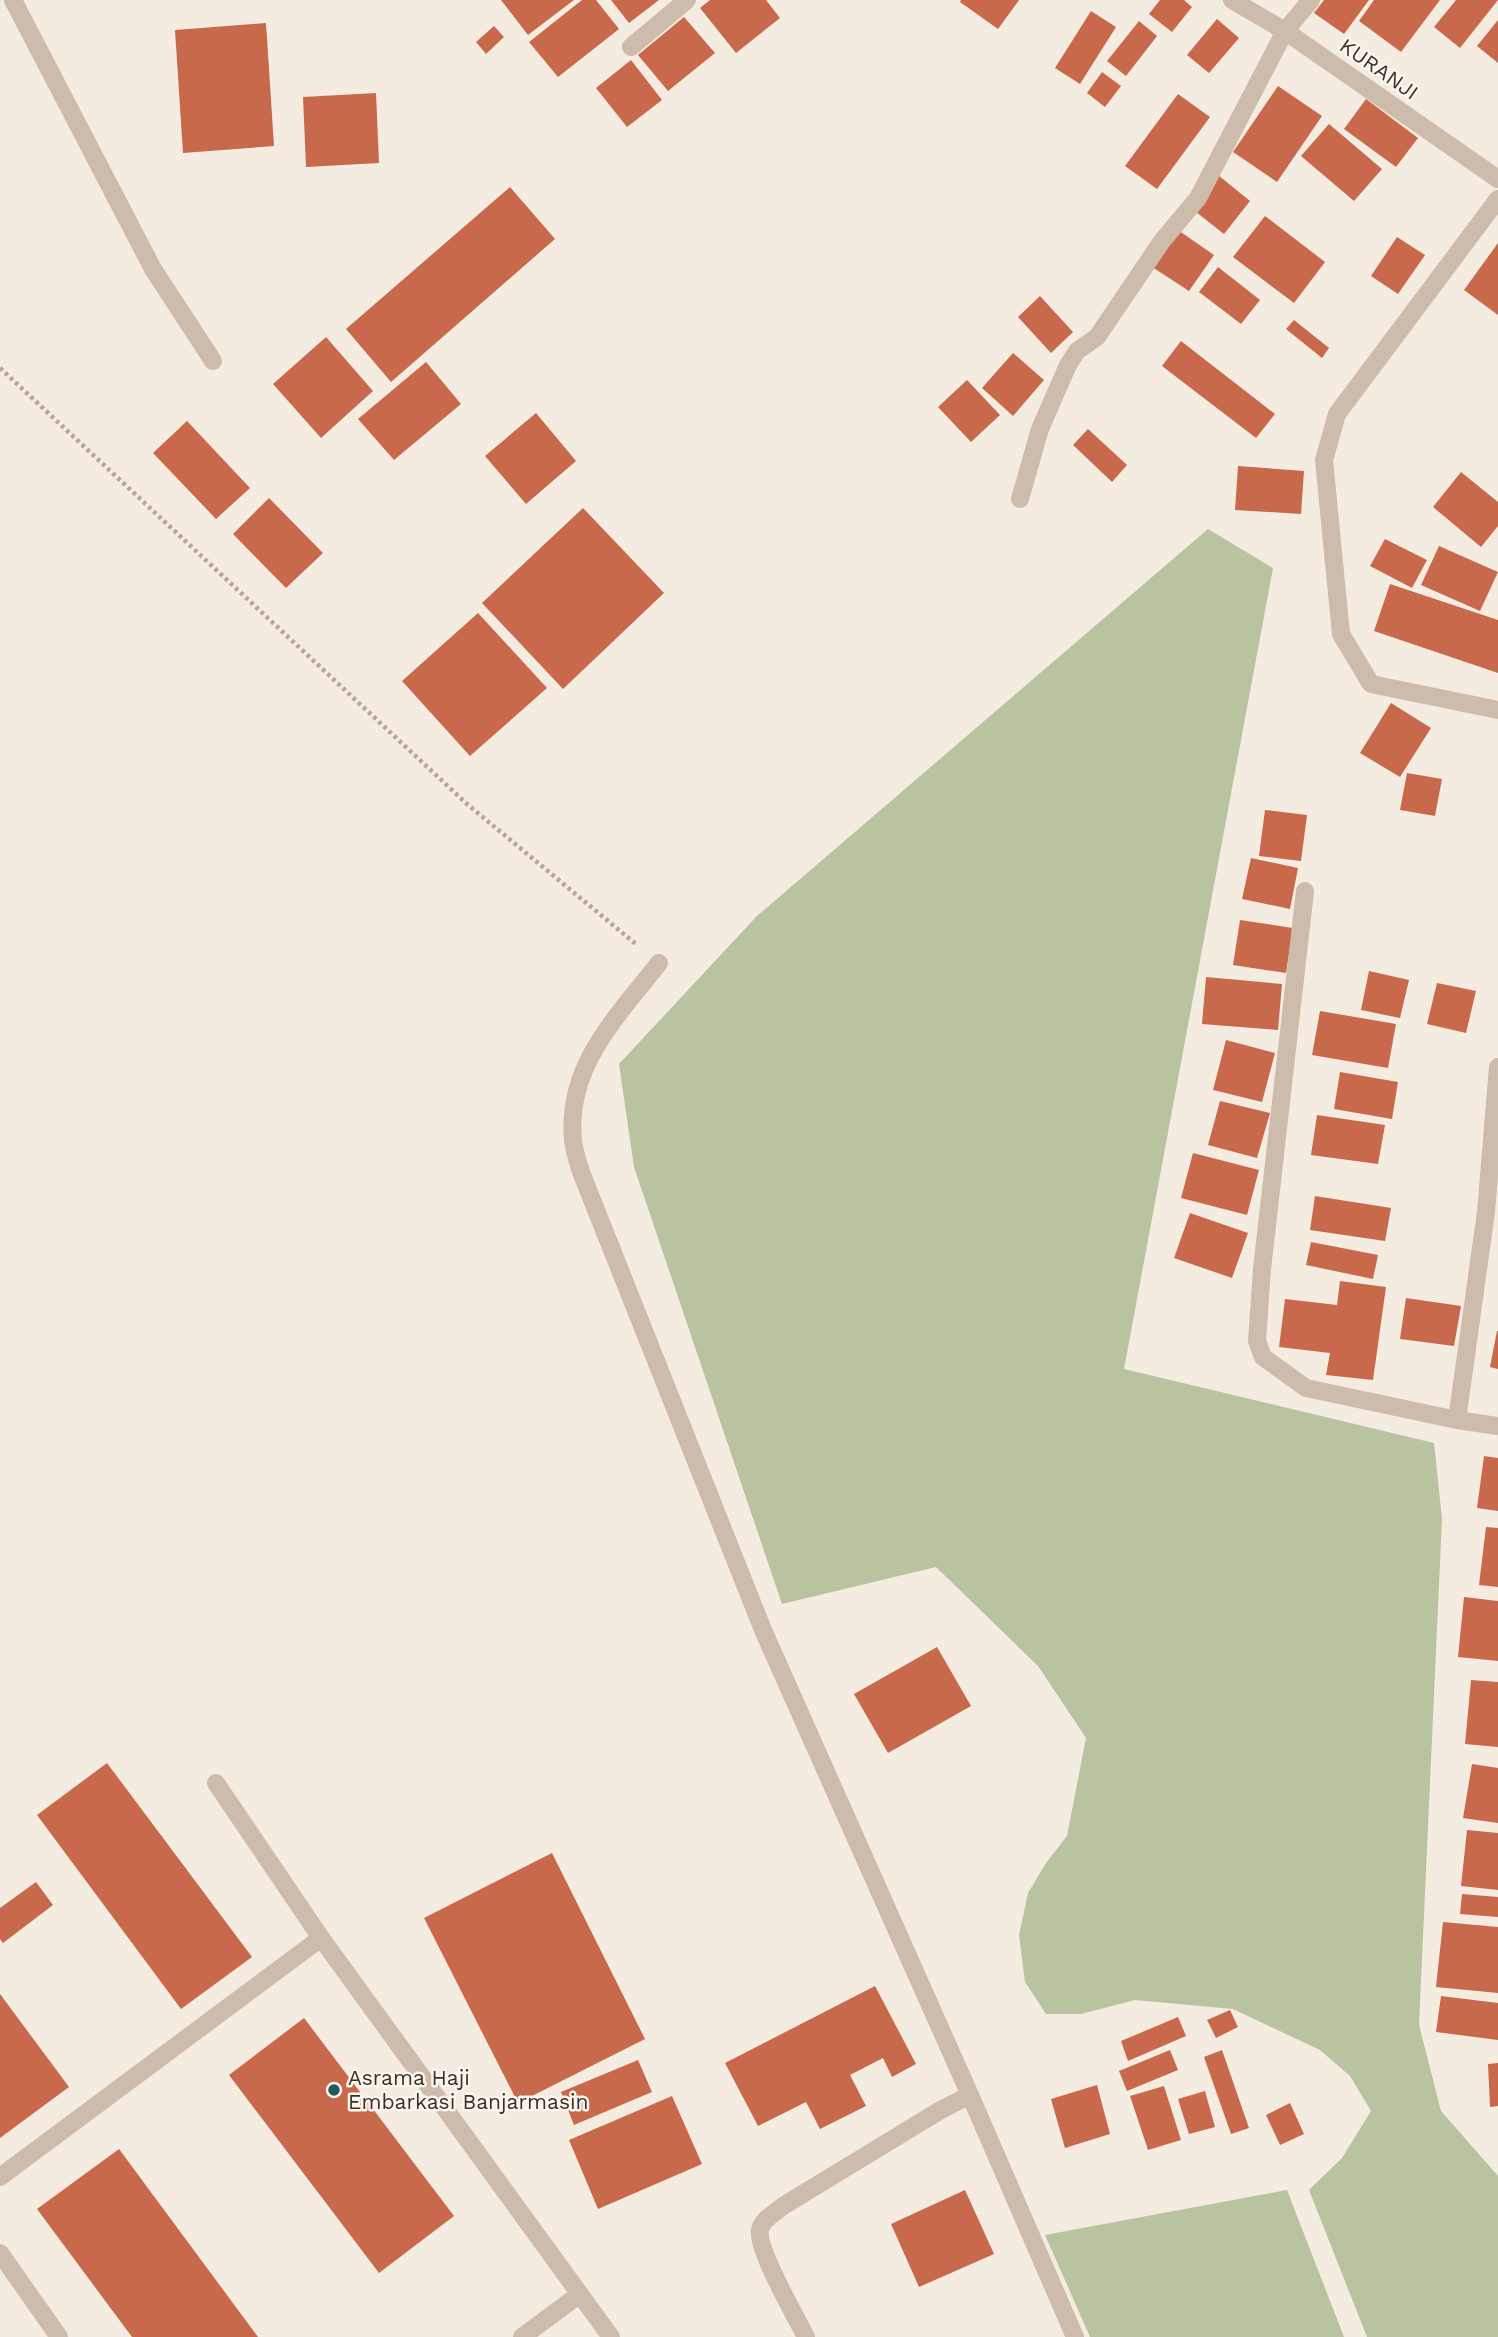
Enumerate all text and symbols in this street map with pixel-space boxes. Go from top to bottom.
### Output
street label: KURANJI [1335,33,1423,105]
place label: Asrama Haji Embarkasi Banjarmasin [348,2065,589,2114]
marker: Asrama Haji Embarkasi Banjarmasin [326,2082,342,2098]

